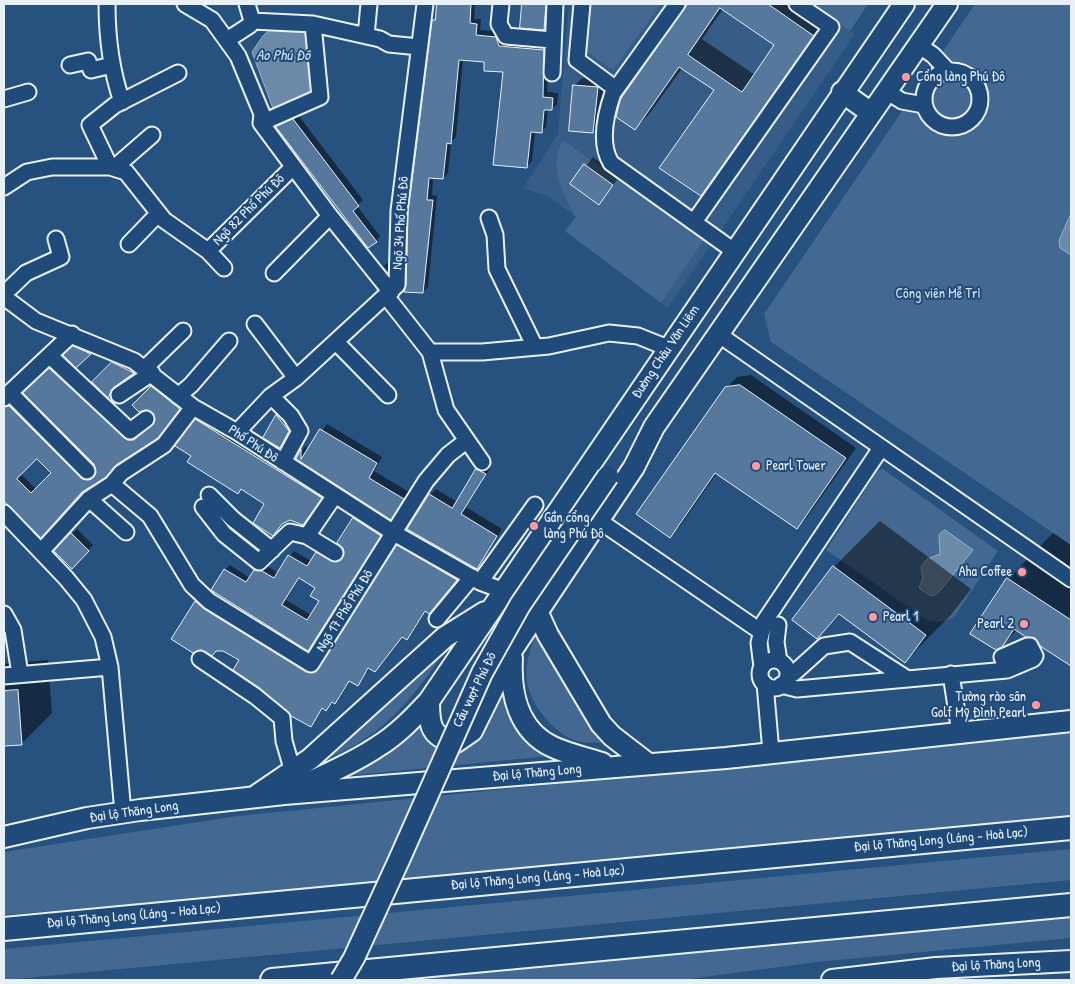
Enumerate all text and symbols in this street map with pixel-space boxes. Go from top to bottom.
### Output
water label: Ao Phú Đô [256,47,310,65]
place label: Cổng làng Phú Đô [916,69,1005,85]
marker: Cổng làng Phú Đô [900,71,912,83]
street label: Ngõ 82 Phố Phú Đô [210,171,288,249]
street label: Ngõ 34 Phố Phú Đô [389,176,413,270]
park label: Công viên Mễ Trì [895,286,981,302]
street label: Đường Châu Văn Liêm [629,302,703,402]
street label: Phố Phú Đô [225,422,281,466]
place label: Pearl Tower [766,458,826,474]
marker: Pearl Tower [750,460,762,472]
place label: Gần cổng làng Phú Đô [544,510,604,542]
marker: Gần cổng làng Phú Đô [528,520,540,532]
place label: Aha Coffee [959,564,1012,580]
marker: Aha Coffee [1016,566,1028,578]
street label: Ngõ 17 Phố Phú Đô [313,567,377,655]
place label: Pearl 1 [883,609,918,625]
marker: Pearl 1 [867,611,879,623]
place label: Pearl 2 [977,616,1014,632]
marker: Pearl 2 [1018,618,1030,630]
street label: Cầu vượt Phú Đô [450,650,500,730]
place label: Tường rào sân Golf Mỹ Đình Pearl [931,689,1026,722]
marker: Tường rào sân Golf Mỹ Đình Pearl [1030,699,1042,711]
street label: Đại lộ Thăng Long [492,761,582,785]
street label: Đại lộ Thăng Long [89,797,179,827]
street label: Đại lộ Thăng Long (Láng - Hoà Lạc) [853,824,1029,856]
street label: Đại lộ Thăng Long (Láng - Hoà Lạc) [450,862,626,894]
street label: Đại lộ Thăng Long (Láng - Hoà Lạc) [46,900,222,932]
street label: Đại lộ Thăng Long [951,954,1041,976]

